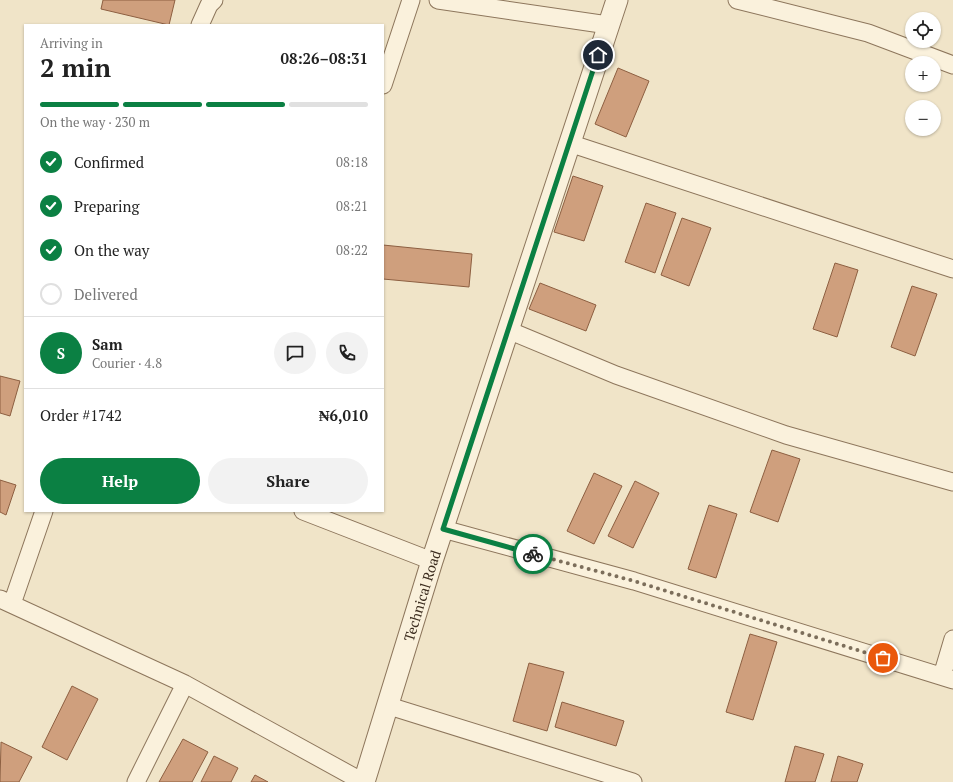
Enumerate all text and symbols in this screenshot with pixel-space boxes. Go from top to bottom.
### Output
map controls [905,12,941,136]
button: locate [905,12,941,48]
text: Arriving in [40,34,103,52]
pin [581,38,615,72]
icon: home [587,44,609,66]
text: 08:26–08:31 [281,48,368,68]
text: 2 min [40,50,111,84]
button: + [905,56,941,92]
button: − [905,100,941,136]
text: On the way · 230 m [40,113,150,131]
icon: check [40,151,62,173]
text: Confirmed [74,152,144,172]
text: 08:18 [336,153,368,171]
icon: check [40,195,62,217]
text: Preparing [74,196,139,216]
text: 08:21 [336,197,368,215]
icon: check [40,239,62,261]
text: On the way [74,240,149,260]
text: 08:22 [336,241,368,259]
text: Delivered [74,284,138,304]
button: chat [274,332,316,374]
button: phone [326,332,368,374]
text: Sam [92,334,123,354]
text: S [57,343,65,363]
text: Courier · 4.8 [92,354,162,372]
text: Order #1742 [40,405,122,425]
text: ₦6,010 [319,405,368,425]
button: Help [40,458,200,504]
button: Share [208,458,368,504]
courier [513,534,553,574]
icon: bike [522,543,544,565]
street label: Technical Road [398,547,445,644]
pin [866,641,900,675]
icon: bag [872,647,894,669]

